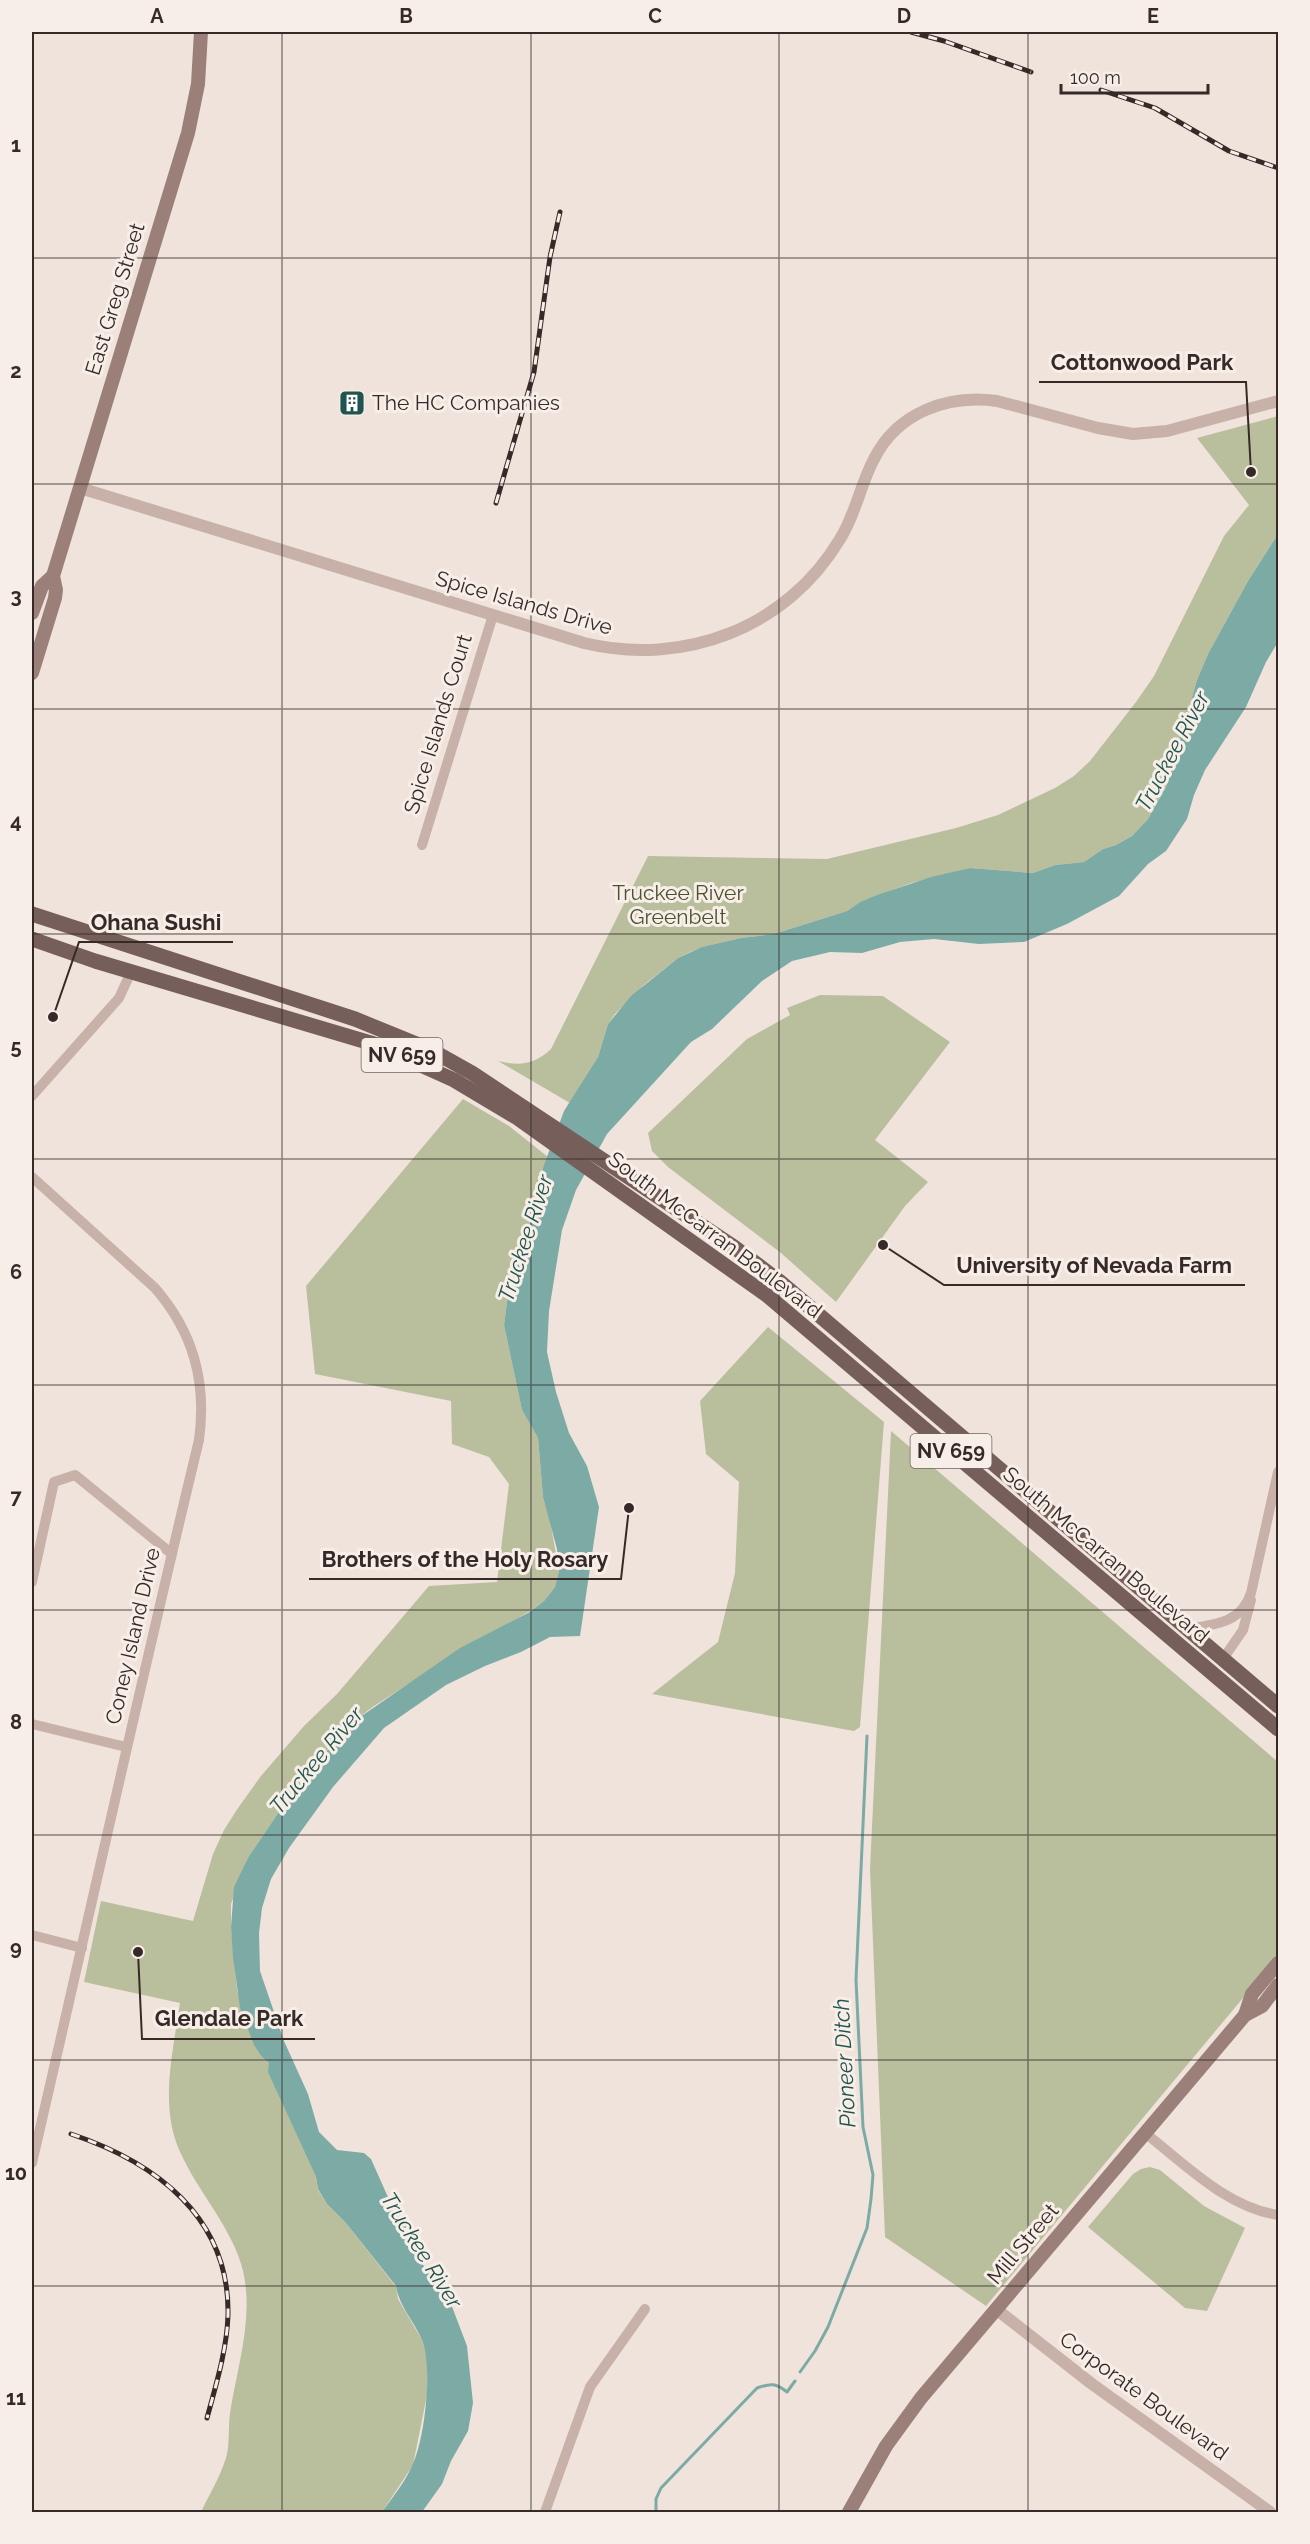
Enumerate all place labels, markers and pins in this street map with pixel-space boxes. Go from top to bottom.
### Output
callout: Cottonwood Park [1039,342,1246,382]
building icon: The HC Companies [337,388,367,418]
place label: The HC Companies [372,390,560,415]
callout: Ohana Sushi [79,902,233,942]
callout: University of Nevada Farm [944,1245,1245,1285]
callout: Brothers of the Holy Rosary [309,1539,621,1579]
callout: Glendale Park [142,1999,315,2039]

